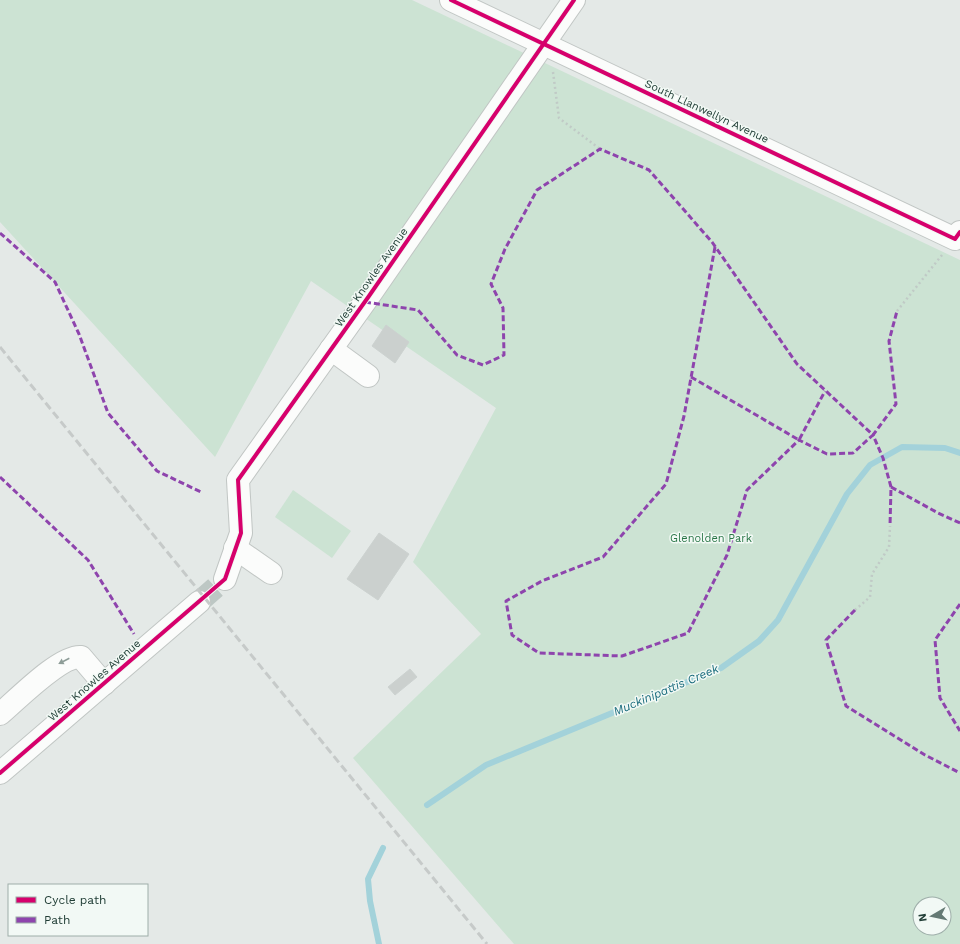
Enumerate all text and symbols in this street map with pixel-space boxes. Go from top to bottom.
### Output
street label: South Llanwellyn Avenue [643,77,771,146]
street label: West Knowles Avenue [332,225,411,329]
park label: Glenolden Park [670,532,752,545]
street label: West Knowles Avenue [46,637,143,724]
one-way arrow [58,658,70,664]
water label: Muckinipattis Creek [611,661,721,719]
legend [8,884,148,936]
text: Cycle path [44,893,106,907]
north arrow [912,896,952,936]
text: N [916,912,930,923]
text: Path [44,913,70,927]

